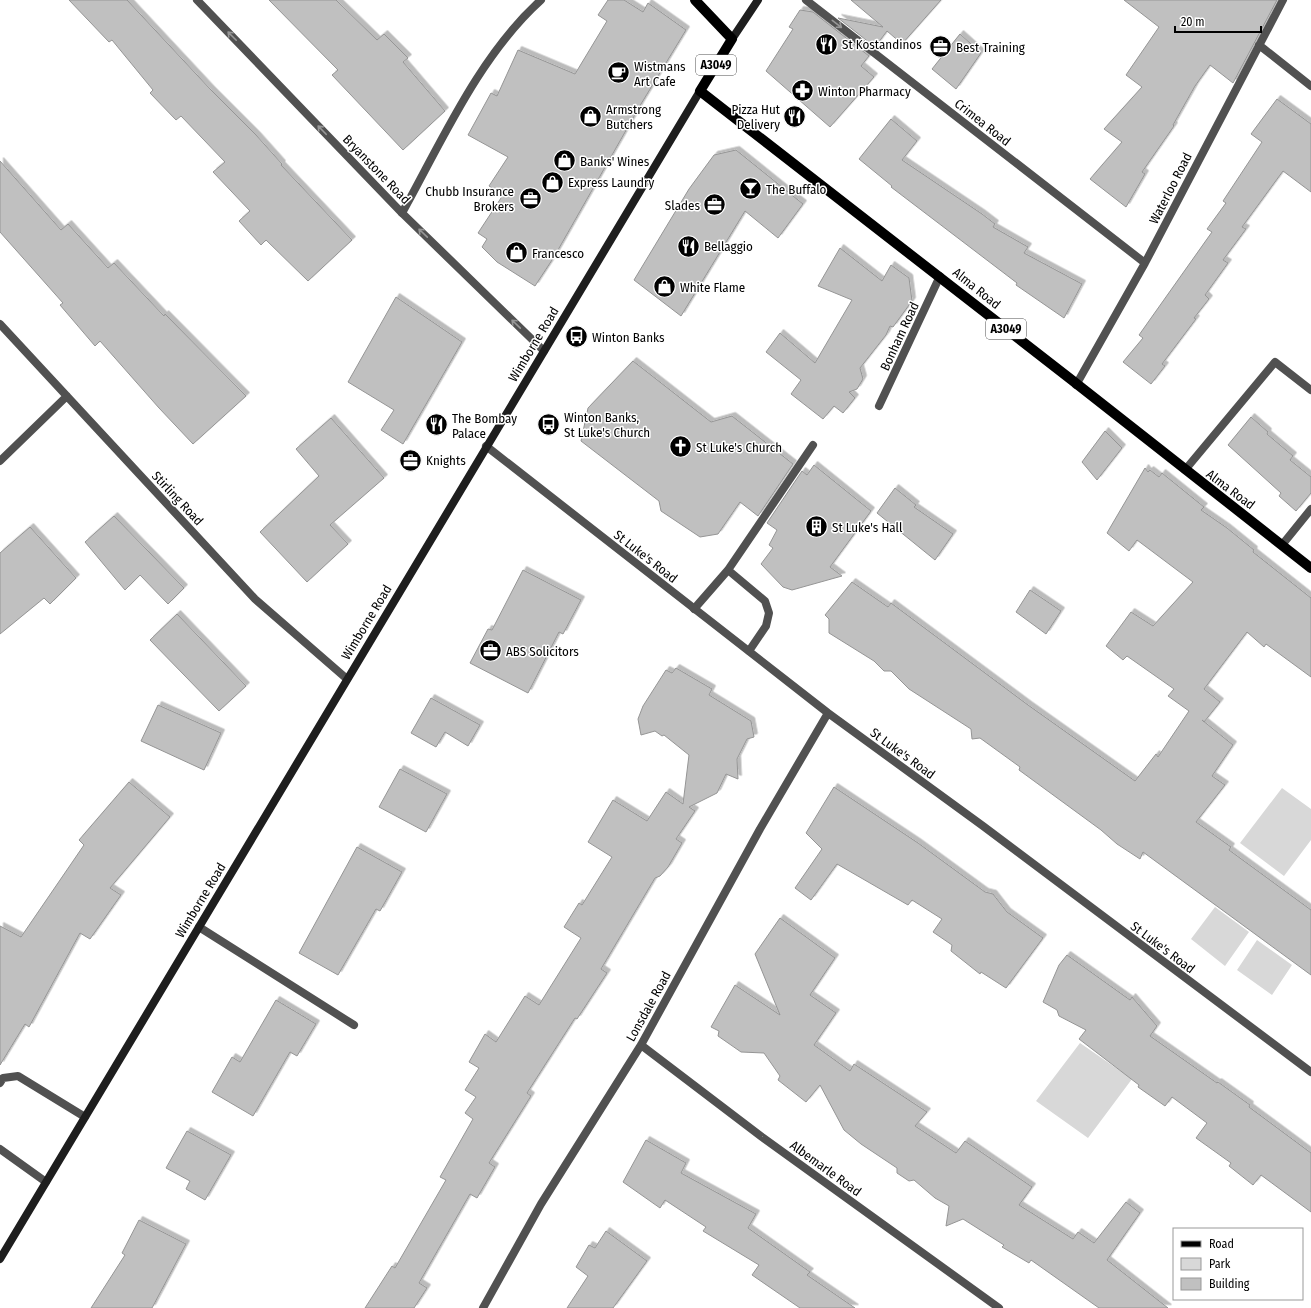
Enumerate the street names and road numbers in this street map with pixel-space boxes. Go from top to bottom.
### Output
road number: A3049 [696,55,736,75]
street label: Crimea Road [952,96,1014,149]
street label: Bryanstone Road [340,132,413,207]
street label: Waterloo Road [1146,150,1195,226]
street label: Alma Road [950,265,1003,312]
street label: Bonham Road [877,299,922,373]
street label: Wimborne Road [505,304,562,384]
road number: A3049 [986,319,1026,339]
street label: Alma Road [1204,466,1258,512]
street label: Stirling Road [149,468,206,528]
street label: St Luke's Road [611,527,680,586]
street label: Wimborne Road [338,582,395,662]
street label: St Luke's Road [867,725,938,782]
street label: Wimborne Road [172,860,229,940]
street label: St Luke's Road [1128,918,1198,976]
street label: Lonsdale Road [623,969,674,1044]
street label: Albemarle Road [787,1138,864,1199]

